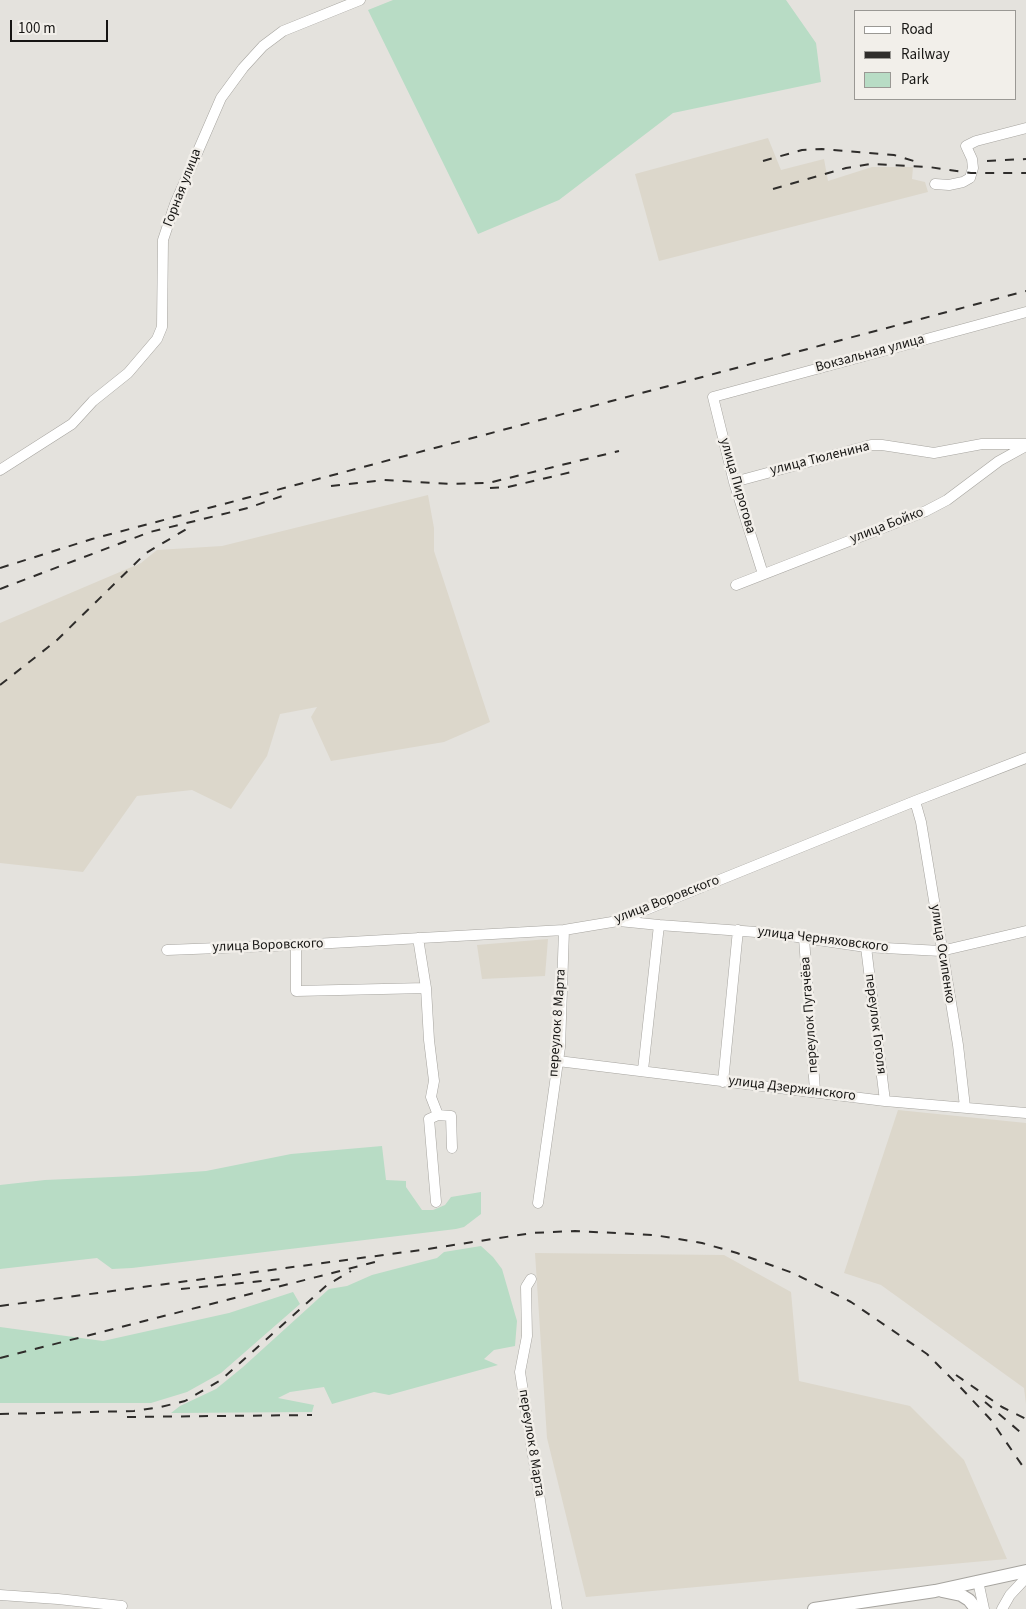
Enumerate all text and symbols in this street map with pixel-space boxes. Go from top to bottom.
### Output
scale bar [12,10,110,42]
legend [854,10,1016,100]
text: 100 m [18,18,56,39]
text: Road [901,19,933,40]
text: Railway [901,44,950,65]
text: Park [901,69,929,90]
street label: Горная улица [160,146,206,230]
street label: Вокзальная улица [814,331,926,377]
street label: улица Пирогова [715,436,759,536]
street label: улица Тюленина [769,439,871,479]
street label: улица Бойко [848,504,926,548]
street label: улица Воровского [612,872,722,928]
street label: улица Осипенко [926,903,958,1005]
street label: улица Черняховского [757,924,889,956]
street label: улица Воровского [212,936,324,956]
street label: переулок Пугачёва [798,956,822,1074]
street label: переулок 8 Марта [546,968,570,1078]
street label: переулок Гоголя [861,973,889,1075]
street label: улица Дзержинского [727,1073,857,1105]
street label: переулок 8 Марта [514,1388,548,1498]

